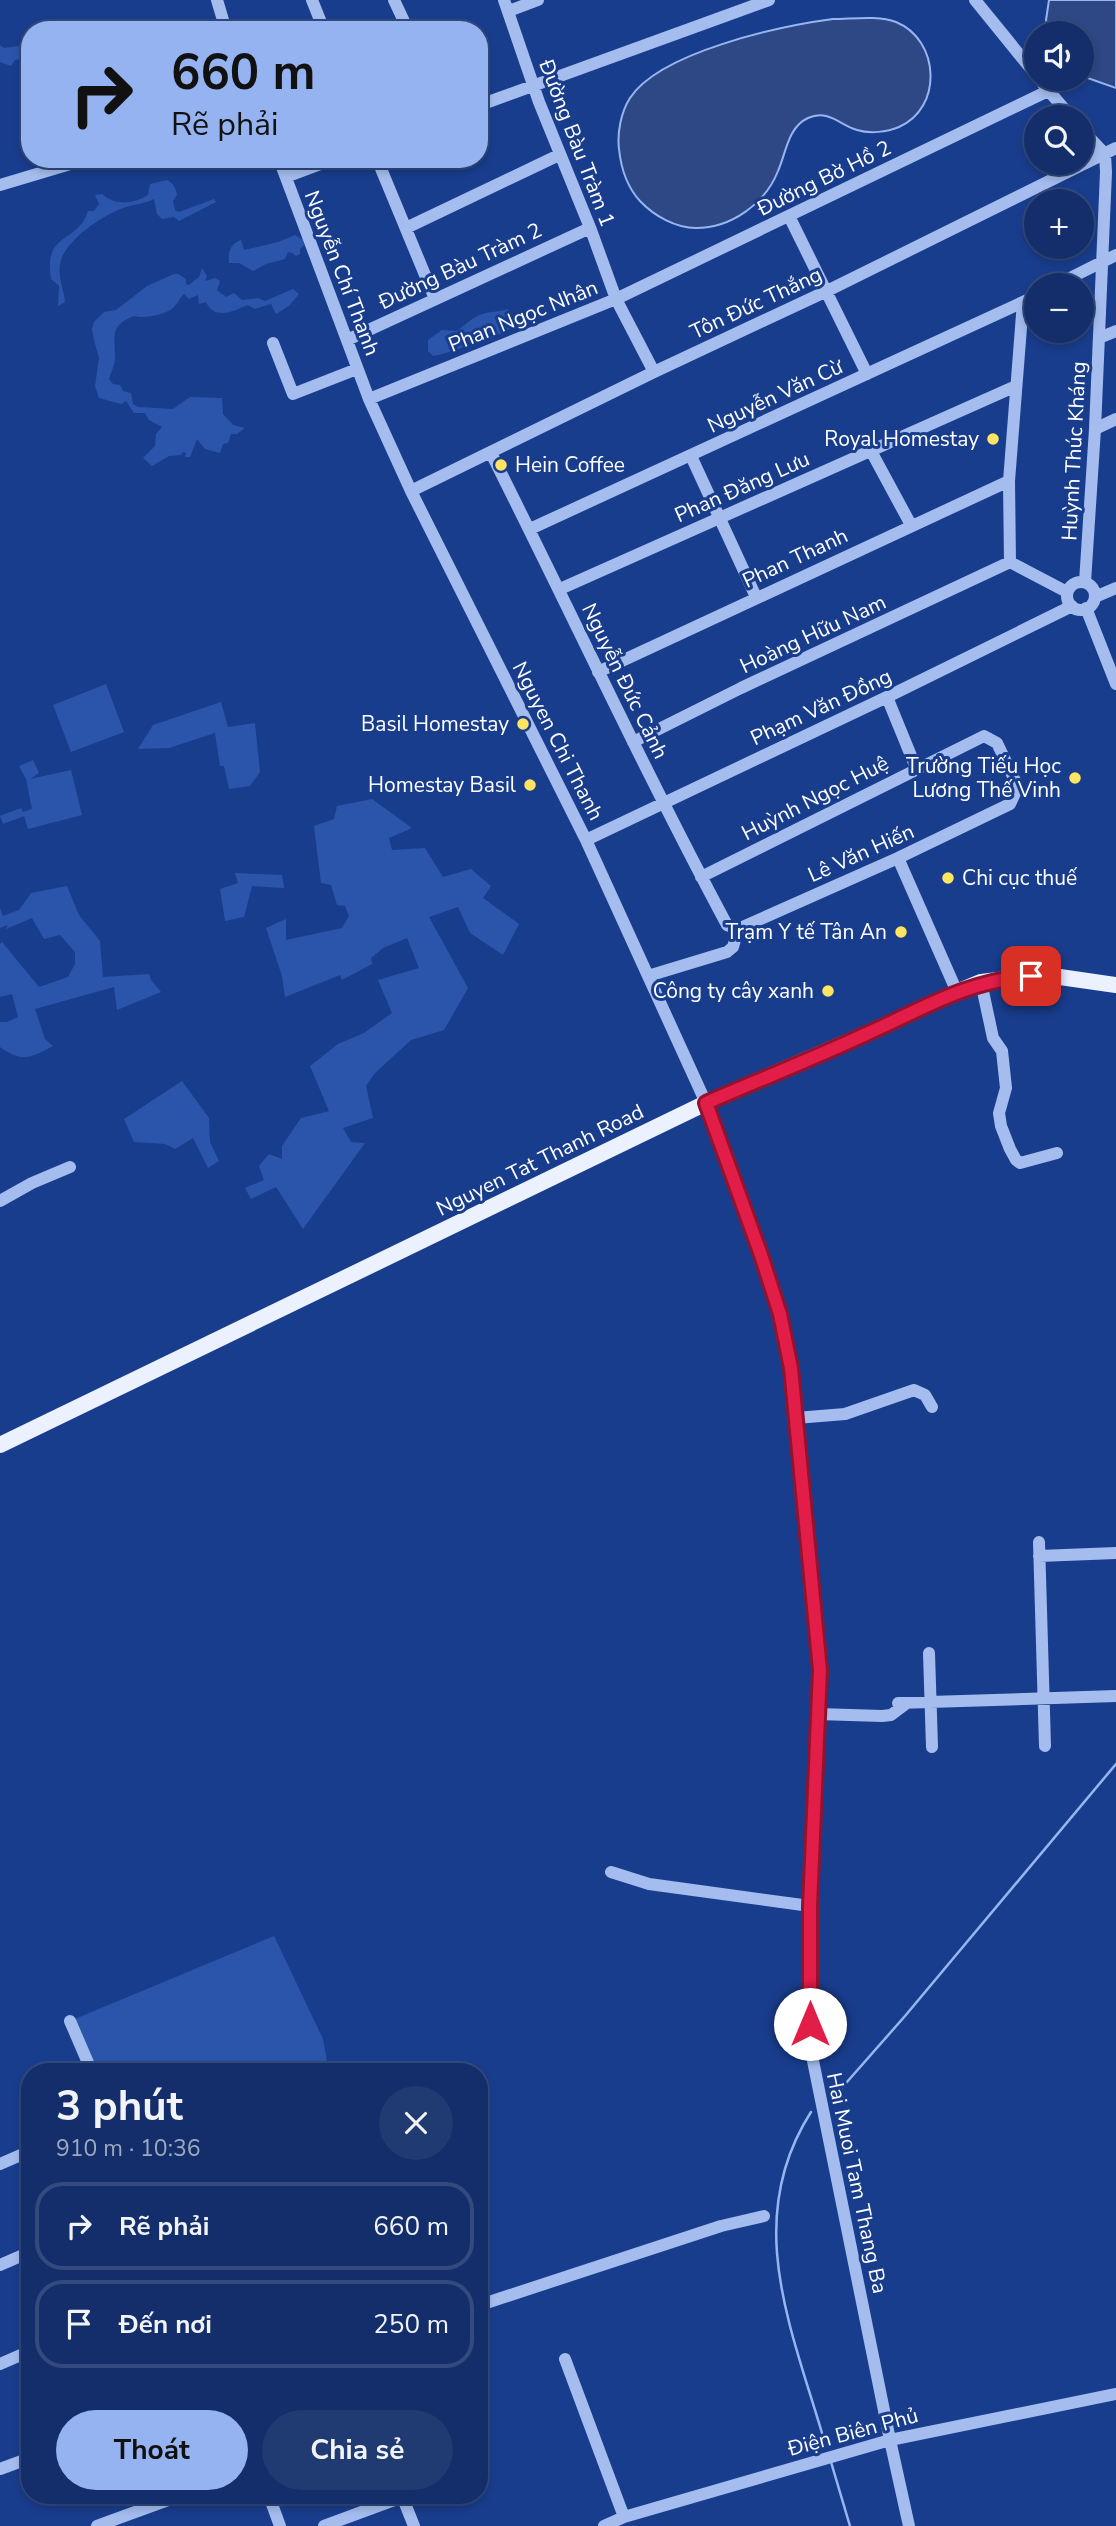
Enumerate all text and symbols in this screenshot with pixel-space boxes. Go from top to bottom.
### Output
map controls [1024,21,1094,343]
button: sound [1024,21,1094,91]
text: 660 m [171,39,315,106]
icon: right [56,49,147,140]
street label: Đường Bàu Tràm 1 [532,55,622,231]
text: Rẽ phải [171,103,279,146]
button: search [1024,105,1094,175]
street label: Đường Bờ Hồ 2 [752,134,896,223]
street label: Nguyễn Chí Thanh [298,186,386,360]
button: + [1024,189,1094,259]
street label: Đường Bàu Tràm 2 [373,216,546,316]
street label: Tôn Đức Thắng [686,260,826,346]
street label: Phan Ngọc Nhân [444,273,602,359]
button: − [1024,273,1094,343]
street label: Nguyễn Văn Cừ [703,352,848,440]
street label: Huỳnh Thúc Kháng [1055,361,1093,541]
place label: Royal Homestay [824,425,979,453]
marker: Royal Homestay [985,431,1001,447]
street label: Phan Đăng Lưu [670,445,814,529]
place label: Hein Coffee [515,451,625,479]
marker: Hein Coffee [493,457,509,473]
street label: Phan Thanh [738,521,852,595]
street label: Hoàng Hữu Nam [735,588,891,680]
street label: Nguyễn Đức Cảnh [575,598,675,764]
street label: Nguyen Chi Thanh [506,657,610,825]
street label: Phạm Văn Đồng [746,662,896,752]
place label: Basil Homestay [361,710,509,738]
marker: Basil Homestay [515,716,531,732]
street label: Huỳnh Ngọc Huệ [737,749,893,847]
place label: Trường Tiếu Học Lương Thế Vinh [906,752,1061,804]
marker: Trường Tiếu Học Lương Thế Vinh [1067,770,1083,786]
place label: Homestay Basil [368,771,517,799]
marker: Homestay Basil [522,777,538,793]
street label: Lê Văn Hiến [803,817,919,889]
place label: Chi cục thuế [962,864,1078,892]
marker: Chi cục thuế [940,870,956,886]
place label: Trạm Y tế Tân An [726,918,887,946]
marker: Trạm Y tế Tân An [893,924,909,940]
pin [1001,946,1061,1006]
icon: arrive [1012,957,1050,995]
place label: Công ty cây xanh [653,977,814,1005]
marker: Công ty cây xanh [820,983,836,999]
street label: Nguyen Tat Thanh Road [432,1098,648,1222]
position arrow [773,1987,847,2061]
street label: Hai Muoi Tam Thang Ba [820,2070,894,2296]
text: 3 phút [56,2078,183,2135]
button: close [379,2086,453,2160]
text: 910 m · 10:36 [56,2133,201,2164]
icon: right [60,2207,98,2245]
text: Rẽ phải [119,2209,209,2244]
text: 660 m [373,2209,449,2244]
icon: arrive [60,2305,98,2343]
text: Đến nơi [119,2307,212,2342]
text: 250 m [373,2307,449,2342]
street label: Điện Biên Phủ [784,2401,921,2463]
button: Thoát [56,2410,248,2490]
button: Chia sẻ [262,2410,453,2490]

